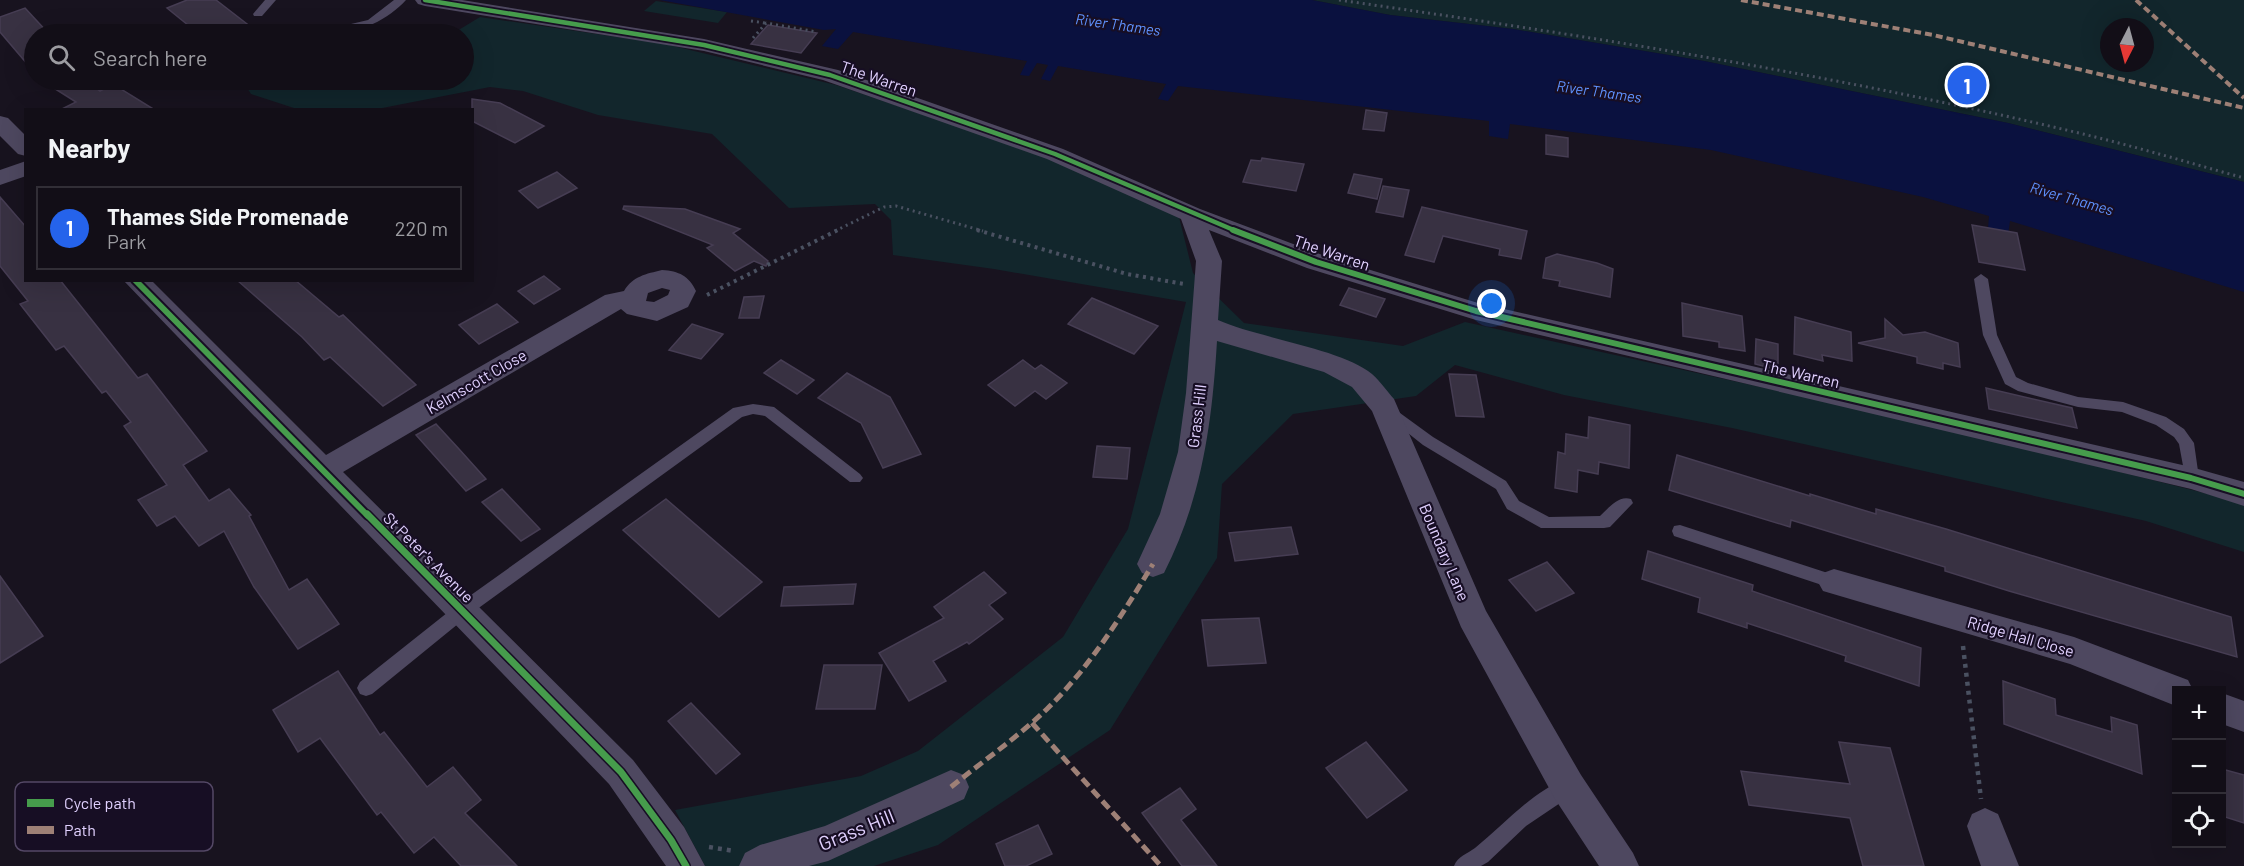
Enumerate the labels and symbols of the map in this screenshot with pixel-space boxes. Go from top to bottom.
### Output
water label: River Thames [1074,9,1162,39]
north arrow [2100,18,2154,72]
street label: The Warren [838,56,920,100]
pin: 1 [1948,62,1986,107]
water label: River Thames [1555,76,1643,106]
water label: River Thames [2028,178,2116,218]
street label: The Warren [1291,230,1373,274]
your location [1477,289,1506,318]
street label: Kelmscott Close [422,345,530,417]
street label: The Warren [1760,355,1842,391]
street label: Grass Hill [1183,383,1209,449]
street label: Boundary Lane [1416,500,1474,604]
street label: St Peter's Avenue [380,508,478,606]
street label: Ridge Hall Close [1965,612,2077,660]
legend [15,782,213,851]
text: Cycle path [64,793,136,812]
street label: Grass Hill [814,803,898,855]
text: Path [64,820,96,839]

